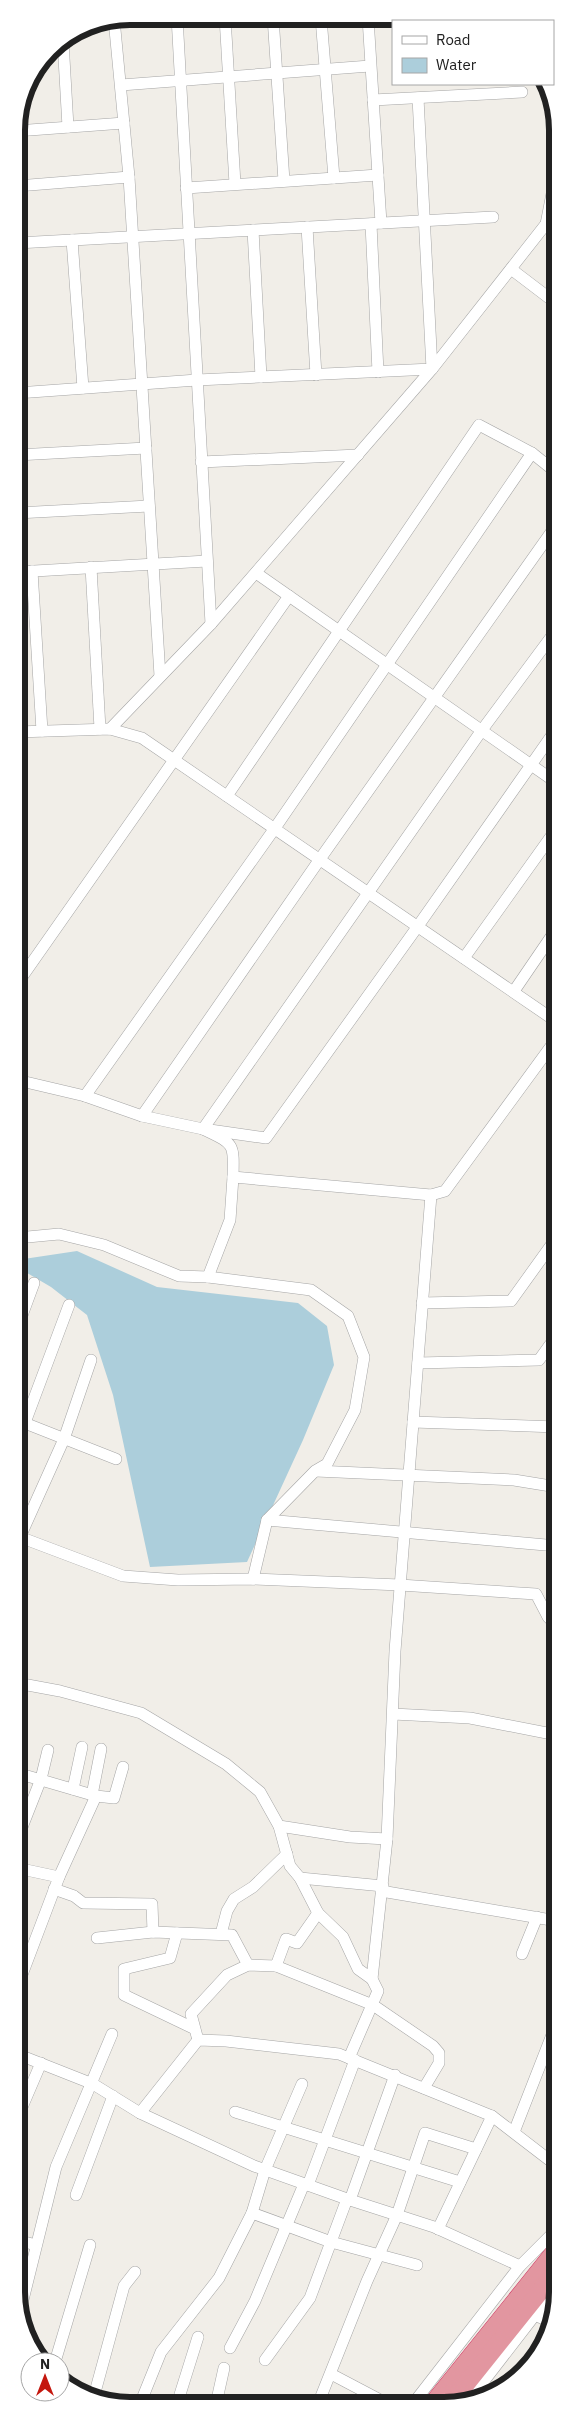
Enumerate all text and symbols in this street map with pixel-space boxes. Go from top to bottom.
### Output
legend [392,20,554,85]
text: Road [436,30,471,49]
text: Water [436,55,477,74]
north arrow [20,2352,70,2402]
text: N [40,2355,50,2373]

